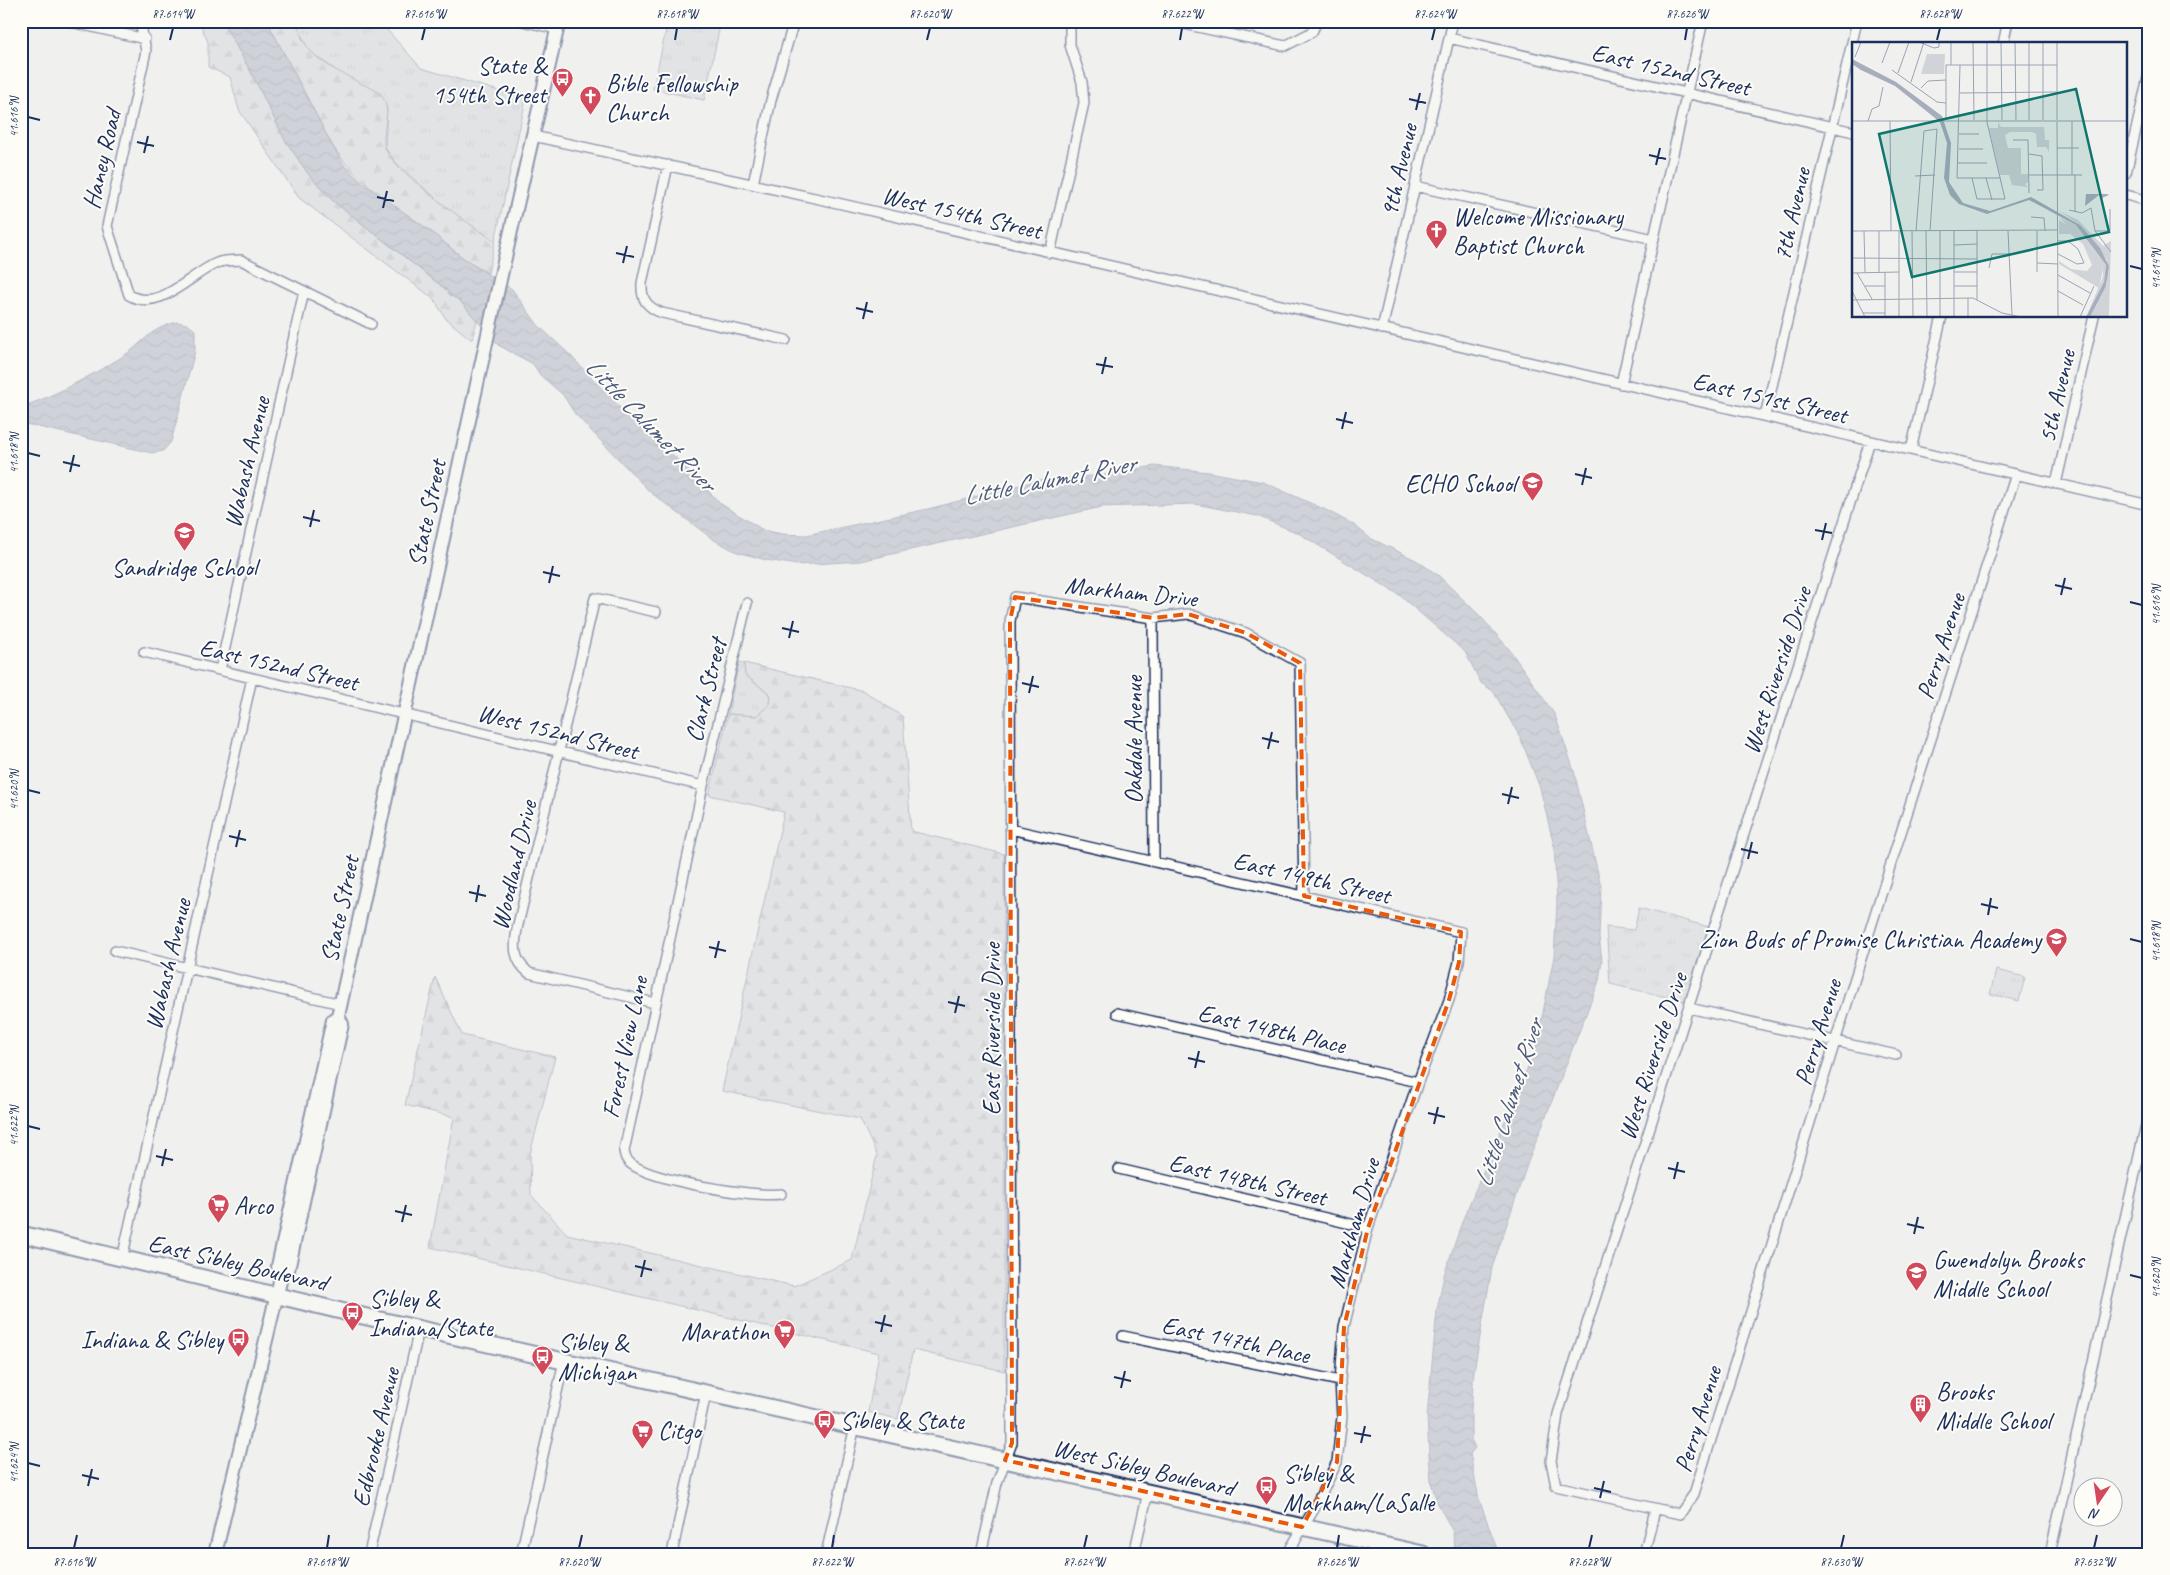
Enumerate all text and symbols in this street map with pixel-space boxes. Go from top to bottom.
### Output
text: 87.614°W [152,6,196,22]
text: 87.616°W [404,6,448,22]
text: 87.618°W [656,6,700,22]
text: 87.620°W [909,6,953,22]
text: 87.622°W [1161,6,1205,22]
text: 87.624°W [1414,6,1458,22]
text: 87.626°W [1666,6,1710,22]
text: 87.628°W [1919,6,1963,22]
street label: East 152nd Street [1588,36,1756,104]
inset map [1852,42,2128,318]
place label: State & 154th Street [433,50,549,111]
bus stop icon: State & 154th Street [550,67,574,98]
place label: Bible Fellowship Church [606,68,739,129]
church icon: Bible Fellowship Church [578,85,602,116]
text: 41.616°N [6,95,22,137]
street label: Haney Road [75,103,130,212]
street label: 9th Avenue [1373,119,1426,220]
street label: 7th Avenue [1766,163,1819,264]
street label: West 154th Street [879,179,1047,247]
place label: Welcome Missionary Baptist Church [1453,201,1624,262]
church icon: Welcome Missionary Baptist Church [1425,218,1449,249]
text: 41.614°N [2148,247,2164,289]
street label: 5th Avenue [2031,345,2084,446]
water label: Little Calumet River [578,350,725,501]
street label: East 151st Street [1689,365,1853,432]
street label: Wabash Avenue [216,392,278,531]
text: 41.618°N [6,431,22,473]
water label: Little Calumet River [961,446,1141,512]
street label: State Street [400,454,454,569]
place label: ECHO School [1405,468,1521,500]
school or university icon: ECHO School [1520,471,1544,502]
school or university icon: Sandridge School [172,520,196,551]
place label: Sandridge School [111,552,261,584]
street label: Markham Drive [1063,569,1201,615]
street label: West Riverside Drive [1735,581,1820,758]
text: 41.616°N [2148,583,2164,625]
street label: Perry Avenue [1909,588,1974,703]
street label: East 152nd Street [196,631,364,699]
street label: Clark Street [678,632,735,745]
street label: Oakdale Avenue [1118,674,1150,804]
street label: West 152nd Street [474,697,644,768]
text: 41.620°N [6,768,22,810]
street label: Woodland Drive [484,796,545,933]
street label: East 149th Street [1230,844,1396,912]
street label: State Street [313,850,367,965]
street label: Wabash Avenue [137,894,199,1033]
text: 41.618°N [2148,920,2164,962]
place label: Zion Buds of Promise Christian Academy [1699,924,2043,956]
school or university icon: Zion Buds of Promise Christian Academy [2045,927,2069,958]
street label: East Riverside Drive [976,941,1008,1115]
street label: West Riverside Drive [1611,967,1696,1144]
street label: Forest View Lane [594,972,656,1121]
street label: Perry Avenue [1787,974,1850,1089]
street label: East 148th Place [1195,996,1350,1062]
water label: Little Calumet River [1466,1012,1552,1191]
text: 41.622°N [6,1104,22,1146]
street label: East 148th Street [1166,1146,1332,1214]
street label: Markham Drive [1320,1153,1388,1292]
place label: Arco [234,1190,274,1222]
supermarket icon: Arco [206,1193,230,1224]
street label: East Sibley Boulevard [145,1227,334,1300]
place label: Gwendolyn Brooks Middle School [1933,1244,2086,1305]
text: 41.620°N [2148,1256,2164,1298]
school or university icon: Gwendolyn Brooks Middle School [1905,1261,1929,1292]
place label: Sibley & Indiana/State [369,1283,494,1344]
bus stop icon: Sibley & Indiana/State [341,1300,365,1331]
street label: East 147th Place [1159,1309,1314,1372]
place label: Marathon [681,1316,770,1348]
supermarket icon: Marathon [773,1319,797,1350]
place label: Indiana & Sibley [81,1324,225,1356]
bus stop icon: Indiana & Sibley [227,1327,251,1358]
place label: Sibley & Michigan [558,1327,637,1388]
bus stop icon: Sibley & Michigan [530,1344,554,1375]
street label: Perry Avenue [1667,1361,1730,1476]
street label: Edbrooke Avenue [344,1363,408,1510]
place label: Brooks Middle School [1936,1376,2056,1437]
building icon: Brooks Middle School [1908,1393,1932,1424]
place label: Sibley & State [840,1405,965,1437]
bus stop icon: Sibley & State [812,1408,836,1439]
place label: Citgo [658,1415,704,1447]
supermarket icon: Citgo [630,1418,654,1449]
street label: West Sibley Boulevard [1050,1432,1241,1505]
text: 41.624°N [6,1441,22,1483]
place label: Sibley & Markham/LaSalle [1283,1458,1436,1519]
bus stop icon: Sibley & Markham/LaSalle [1255,1475,1279,1506]
north arrow [2072,1478,2122,1528]
text: N [2087,1504,2101,1523]
text: 87.616°W [53,1554,97,1570]
text: 87.618°W [306,1554,350,1570]
text: 87.620°W [558,1554,602,1570]
text: 87.622°W [811,1554,855,1570]
text: 87.624°W [1063,1554,1107,1570]
text: 87.626°W [1316,1554,1360,1570]
text: 87.628°W [1568,1554,1612,1570]
text: 87.630°W [1820,1554,1864,1570]
text: 87.632°W [2073,1554,2117,1570]

